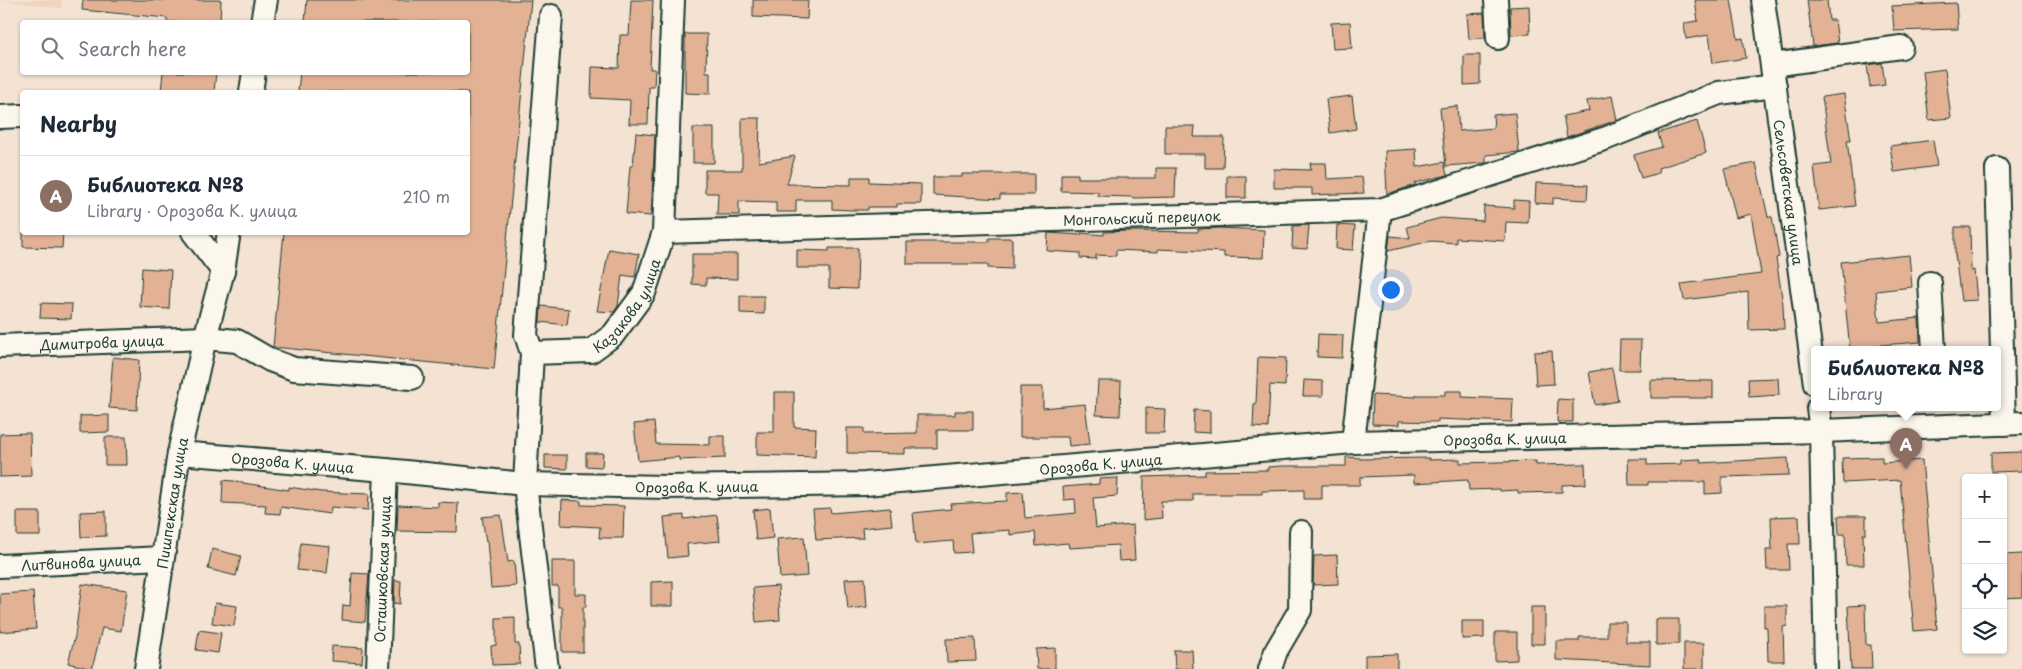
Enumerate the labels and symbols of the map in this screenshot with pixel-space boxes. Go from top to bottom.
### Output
street label: Сельсоветская улица [1769,118,1809,267]
street label: Монгольский переулок [1063,204,1222,230]
street label: Казакова улица [588,256,665,357]
your location [1378,277,1404,303]
street label: Димитрова улица [39,329,164,355]
street label: Орозова К. улица [1443,426,1567,450]
pin: A [1890,428,1922,469]
street label: Пишпекская улица [151,435,193,570]
street label: Орозова К. улица [230,447,355,478]
street label: Орозова К. улица [1038,448,1163,479]
street label: Орозова К. улица [635,475,759,498]
street label: Осташковская улица [369,495,395,643]
street label: Литвинова улица [21,549,141,575]

